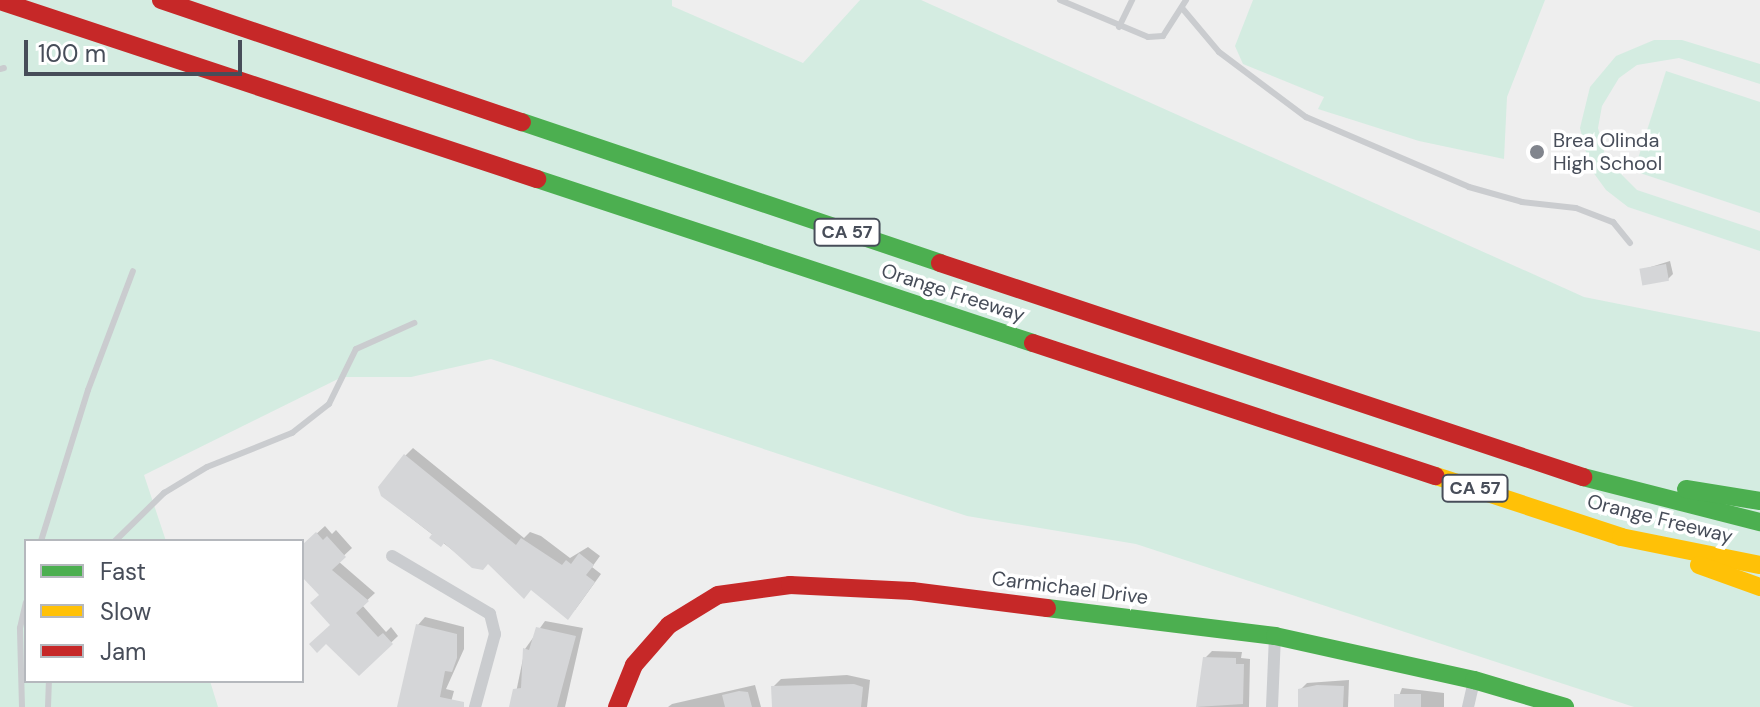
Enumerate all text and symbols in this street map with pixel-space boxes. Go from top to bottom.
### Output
scale bar [28,24,246,74]
text: 100 m [38,38,106,69]
place label: Brea Olinda High School [1553,128,1662,175]
marker: Brea Olinda High School [1528,143,1546,161]
road number: CA 57 [813,218,881,246]
street label: Orange Freeway [878,259,1028,327]
road number: CA 57 [1441,474,1509,502]
street label: Orange Freeway [1585,489,1735,549]
legend [24,539,304,683]
text: Fast [100,556,146,587]
street label: Carmichael Drive [990,566,1150,610]
text: Slow [100,596,151,627]
text: Jam [100,636,146,667]

